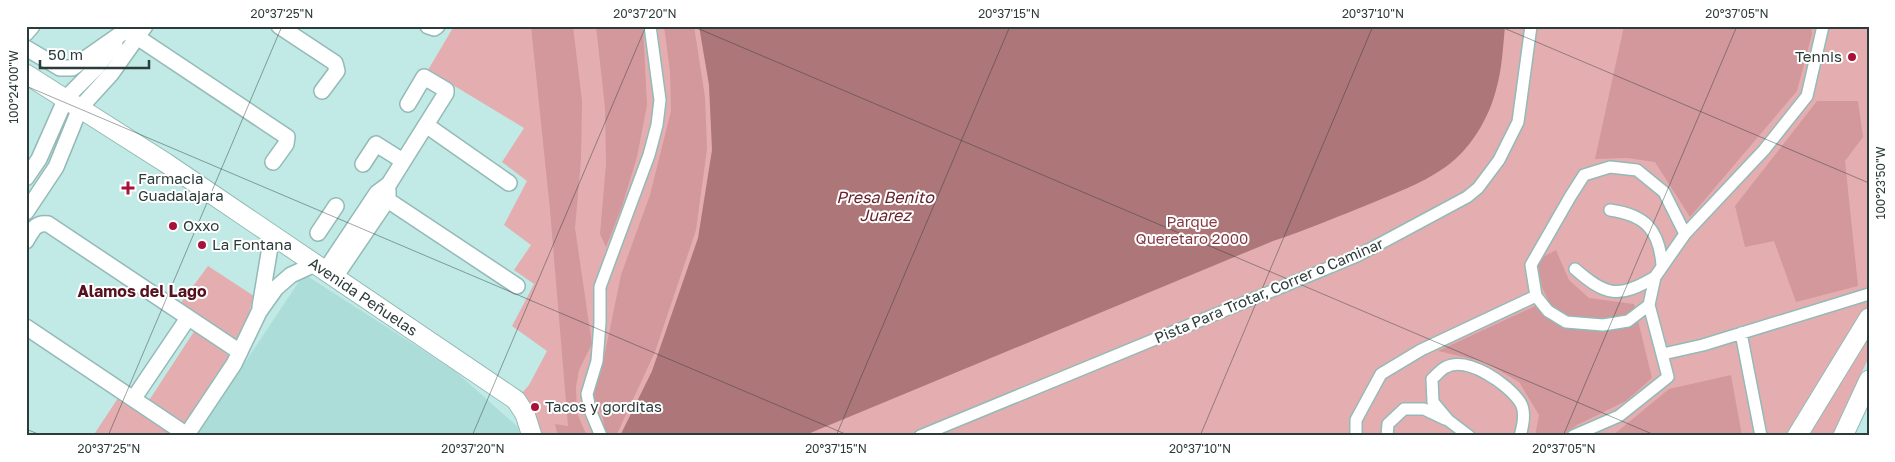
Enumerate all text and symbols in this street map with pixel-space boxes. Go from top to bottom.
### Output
text: 20°37'25"N [251,6,313,21]
text: 20°37'20"N [613,6,677,21]
text: 20°37'15"N [978,6,1040,21]
text: 20°37'10"N [1342,6,1404,21]
text: 20°37'05"N [1705,6,1769,21]
scale bar [40,38,149,70]
text: 50 m [48,45,83,63]
place label: Tennis [1795,47,1842,65]
text: 100°24'00"W [6,50,21,124]
marker: Tennis [1846,51,1858,63]
text: 100°23'50"W [1873,146,1888,219]
place label: Farmacia Guadalajara [138,169,224,204]
marker: Farmacia Guadalajara [122,182,134,194]
water label: Presa Benito Juarez [836,187,935,225]
park label: Parque Queretaro 2000 [1136,212,1248,247]
place label: Oxxo [183,216,219,234]
marker: Oxxo [167,220,179,232]
street label: Pista Para Trotar, Correr o Caminar [1151,234,1386,347]
place label: La Fontana [212,235,292,253]
marker: La Fontana [196,239,208,251]
street label: Avenida Peñuelas [306,253,421,339]
district label: Alamos del Lago [77,281,207,301]
place label: Tacos y gorditas [545,397,662,415]
marker: Tacos y gorditas [529,401,541,413]
text: 20°37'25"N [78,441,140,456]
text: 20°37'20"N [441,441,505,456]
text: 20°37'15"N [805,441,867,456]
text: 20°37'10"N [1169,441,1231,456]
text: 20°37'05"N [1532,441,1596,456]

